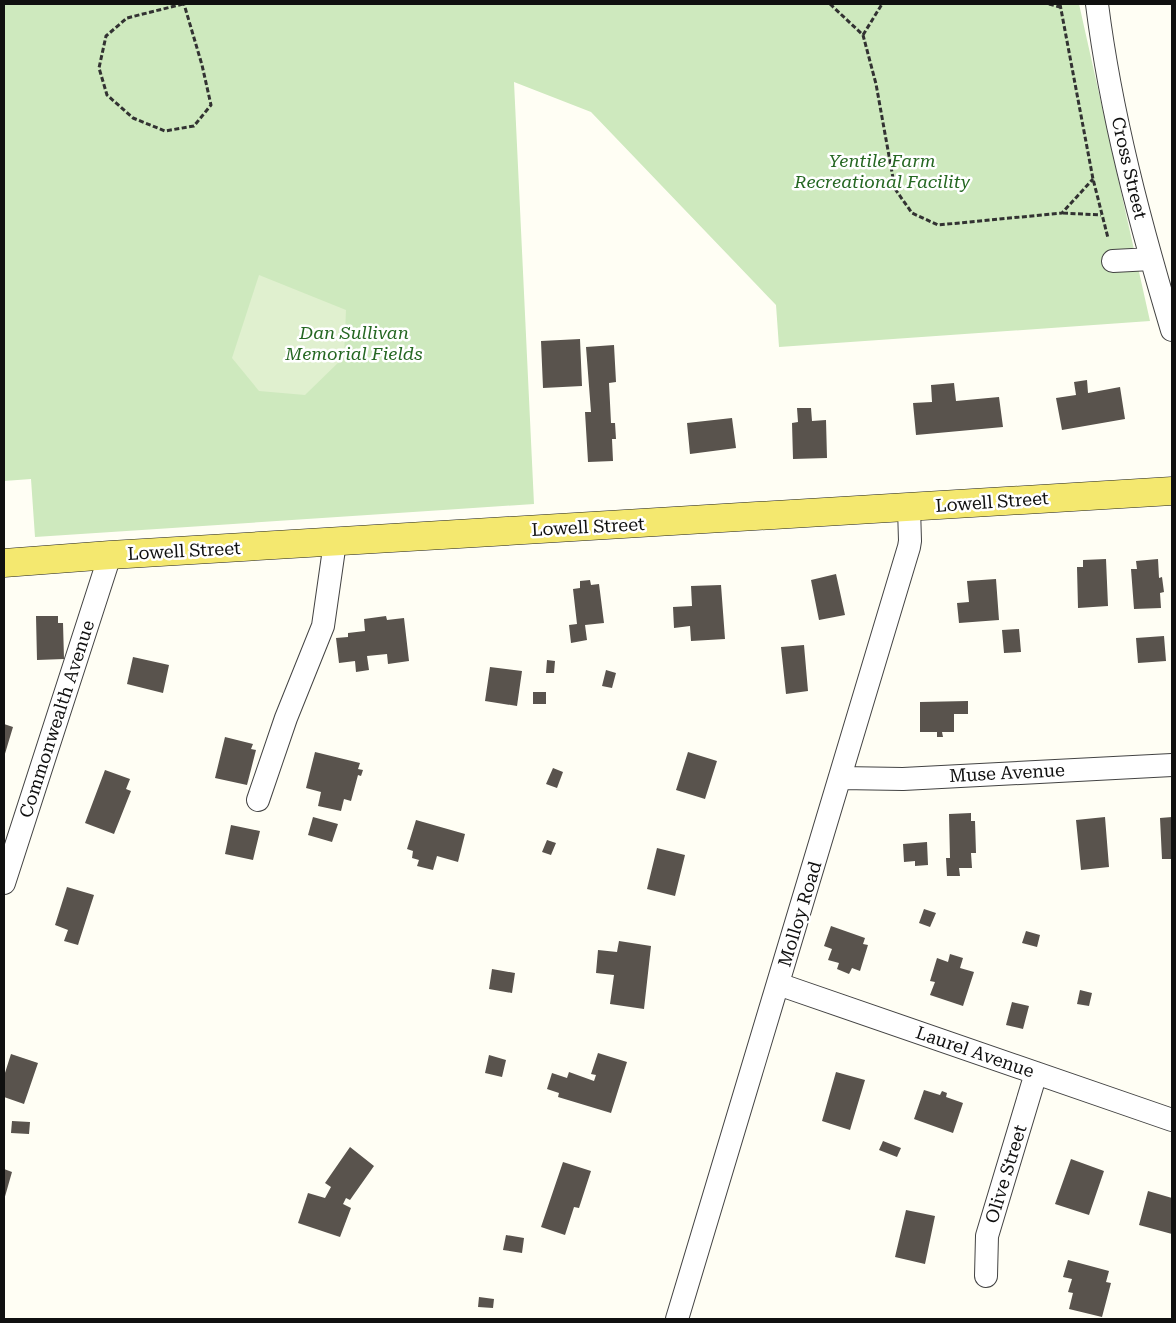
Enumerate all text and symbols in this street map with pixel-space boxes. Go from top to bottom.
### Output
street label: Cross Street [1108,115,1152,221]
park label: Yentile Farm Recreational Facility [793,150,971,192]
park label: Dan Sullivan Memorial Fields [284,322,423,364]
street label: Lowell Street [935,487,1050,516]
street label: Lowell Street [531,513,645,540]
street label: Lowell Street [127,537,241,564]
street label: Commonwealth Avenue [15,617,98,820]
street label: Muse Avenue [949,759,1065,786]
street label: Molloy Road [774,858,826,969]
street label: Laurel Avenue [913,1021,1037,1082]
street label: Olive Street [981,1122,1031,1226]

